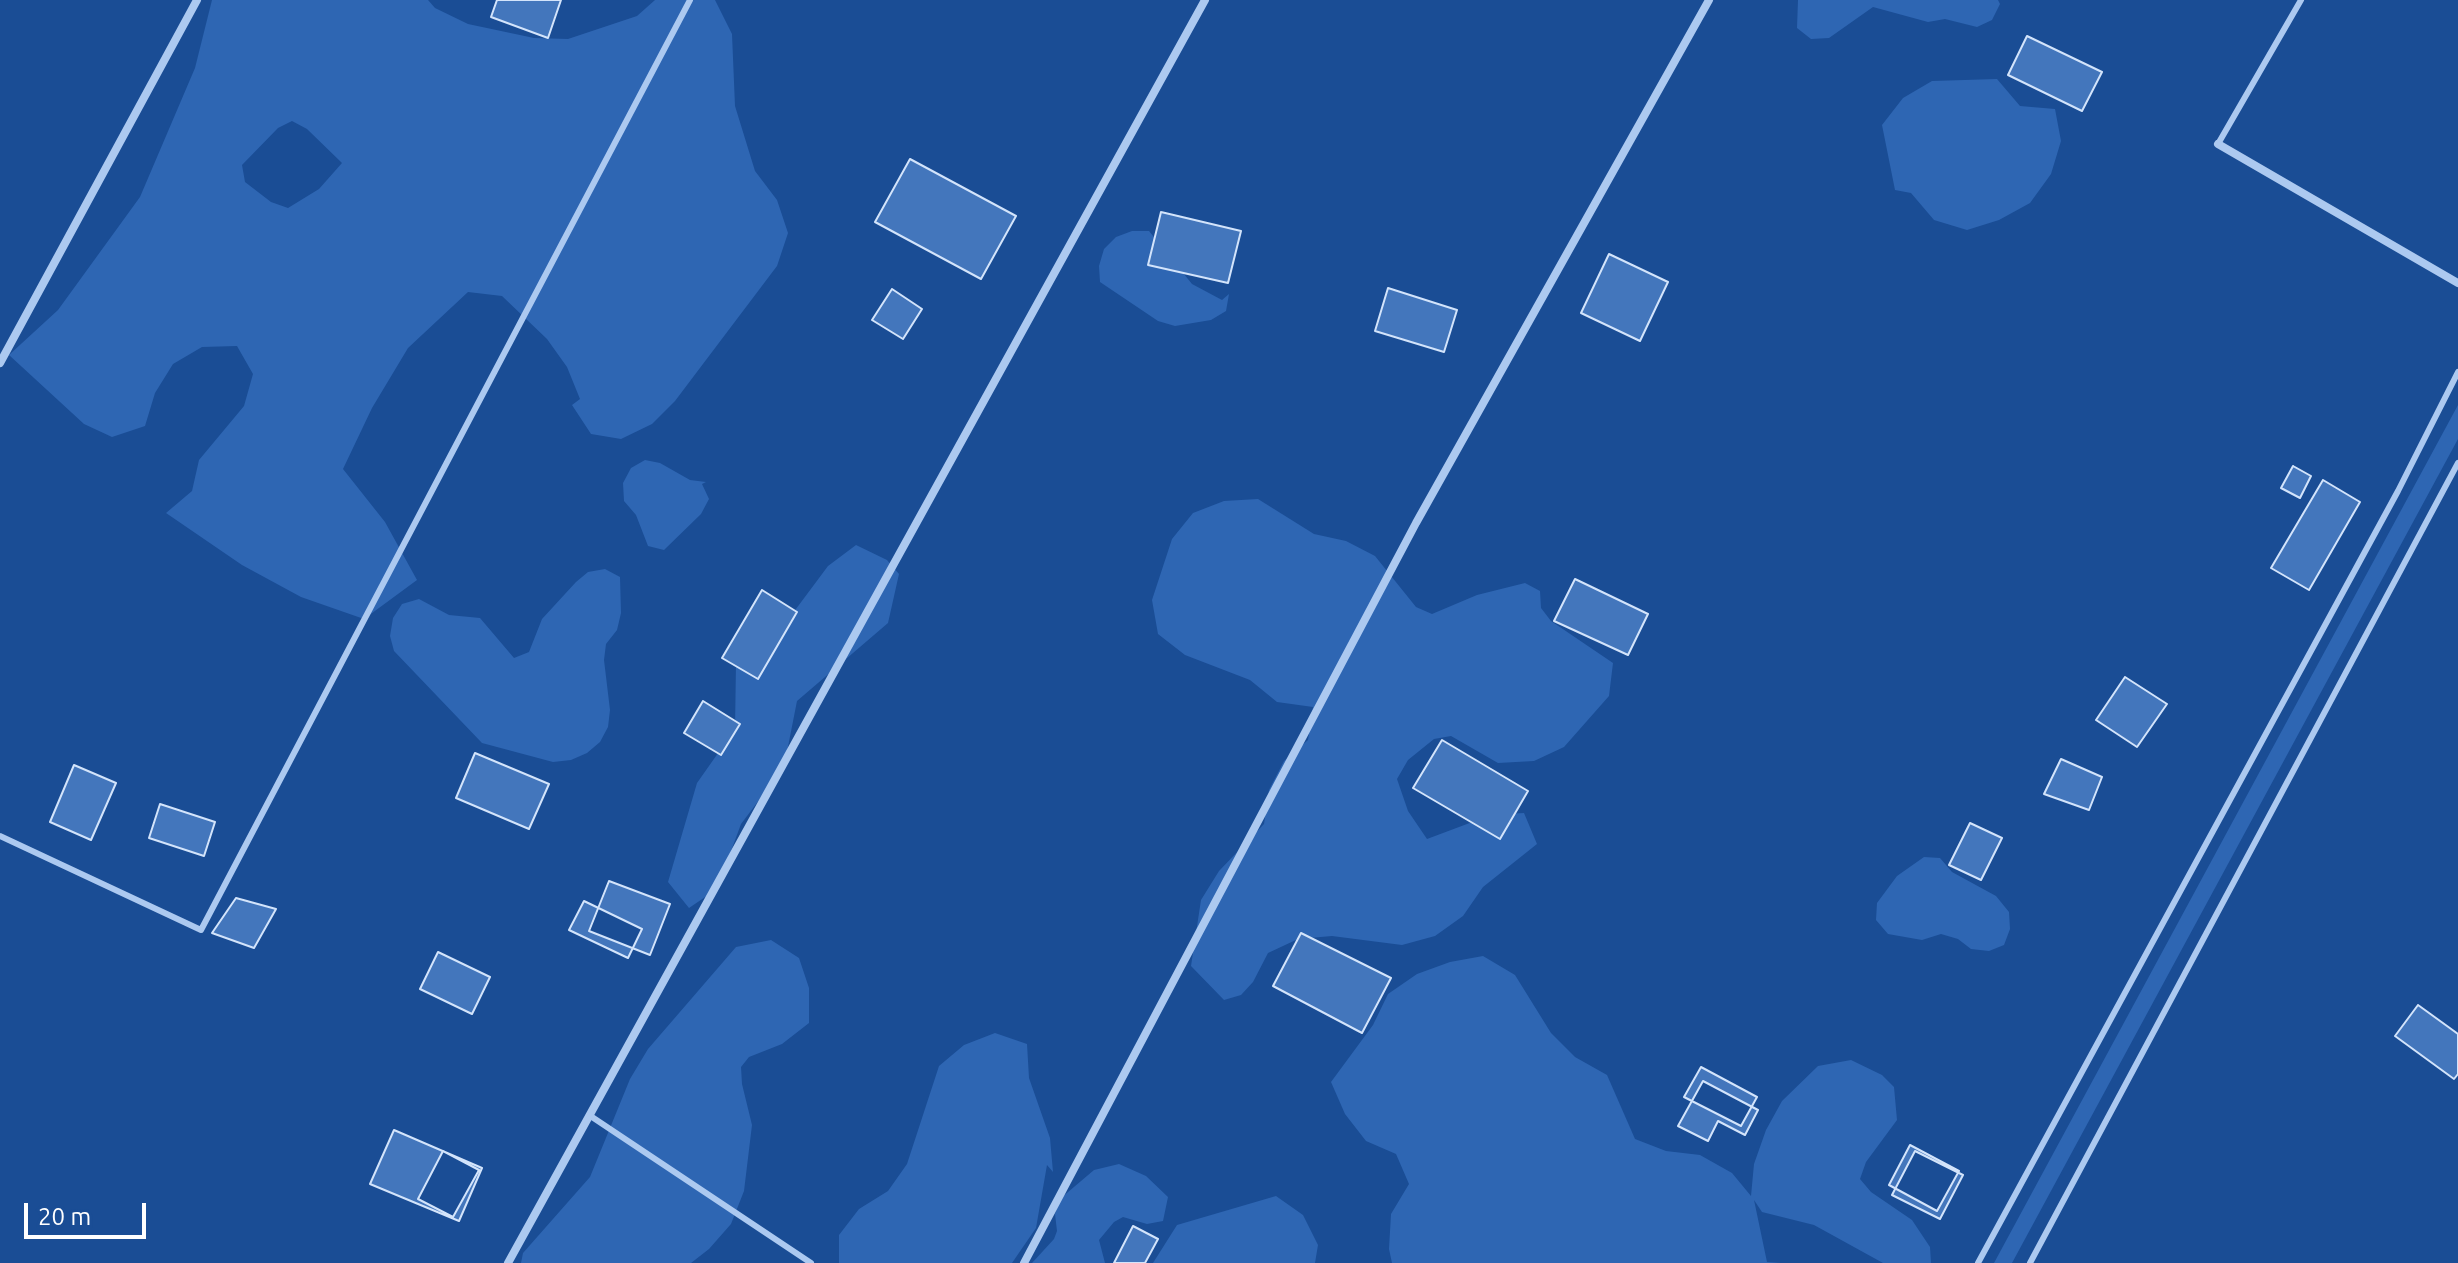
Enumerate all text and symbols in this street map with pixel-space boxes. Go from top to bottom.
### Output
scale bar [28,1187,150,1237]
text: 20 m [38,1203,91,1230]

